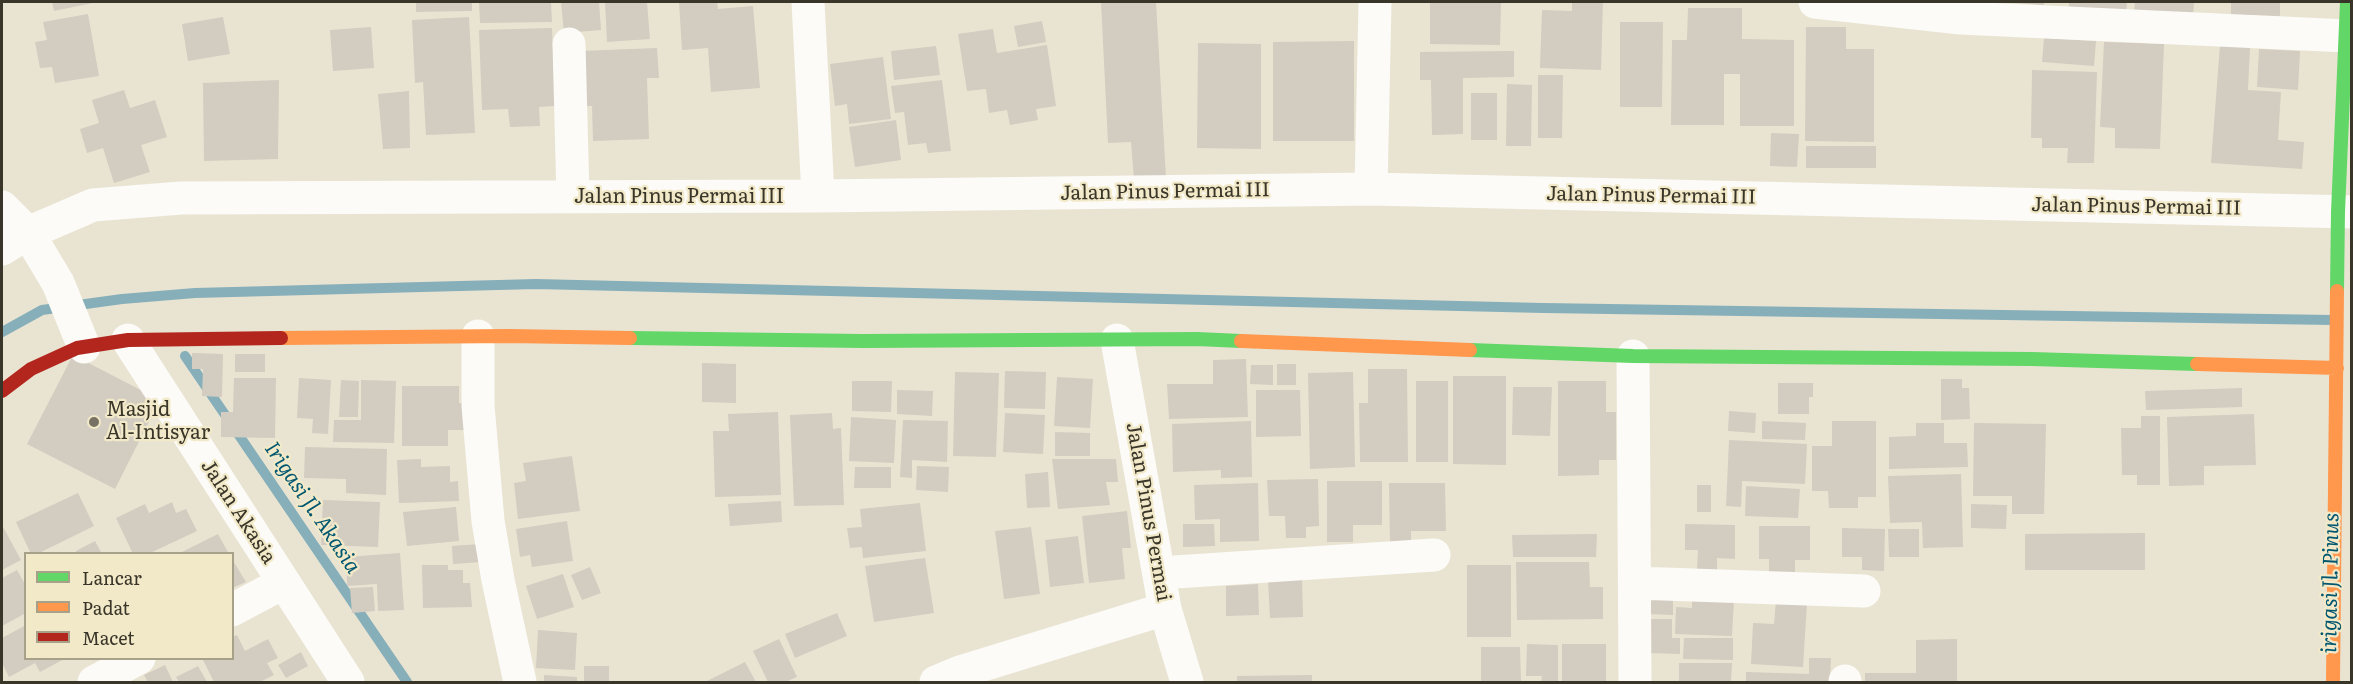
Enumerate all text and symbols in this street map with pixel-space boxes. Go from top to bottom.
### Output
street label: Jalan Pinus Permai III [1060,178,1270,206]
street label: Jalan Pinus Permai III [1546,182,1756,210]
street label: Jalan Pinus Permai III [574,185,784,209]
street label: Jalan Pinus Permai III [2031,193,2241,221]
place label: Masjid Al-Intisyar [106,398,210,445]
marker: Masjid Al-Intisyar [87,415,101,429]
street label: Jalan Pinus Permai [1120,421,1176,603]
water label: Irigasi Jl. Akasia [259,437,365,579]
street label: Jalan Akasia [195,455,281,569]
water label: irigasi Jl. Pinus [2317,513,2345,653]
legend [24,552,234,660]
text: Lancar [82,564,142,591]
text: Padat [82,594,130,621]
text: Macet [82,624,135,651]

